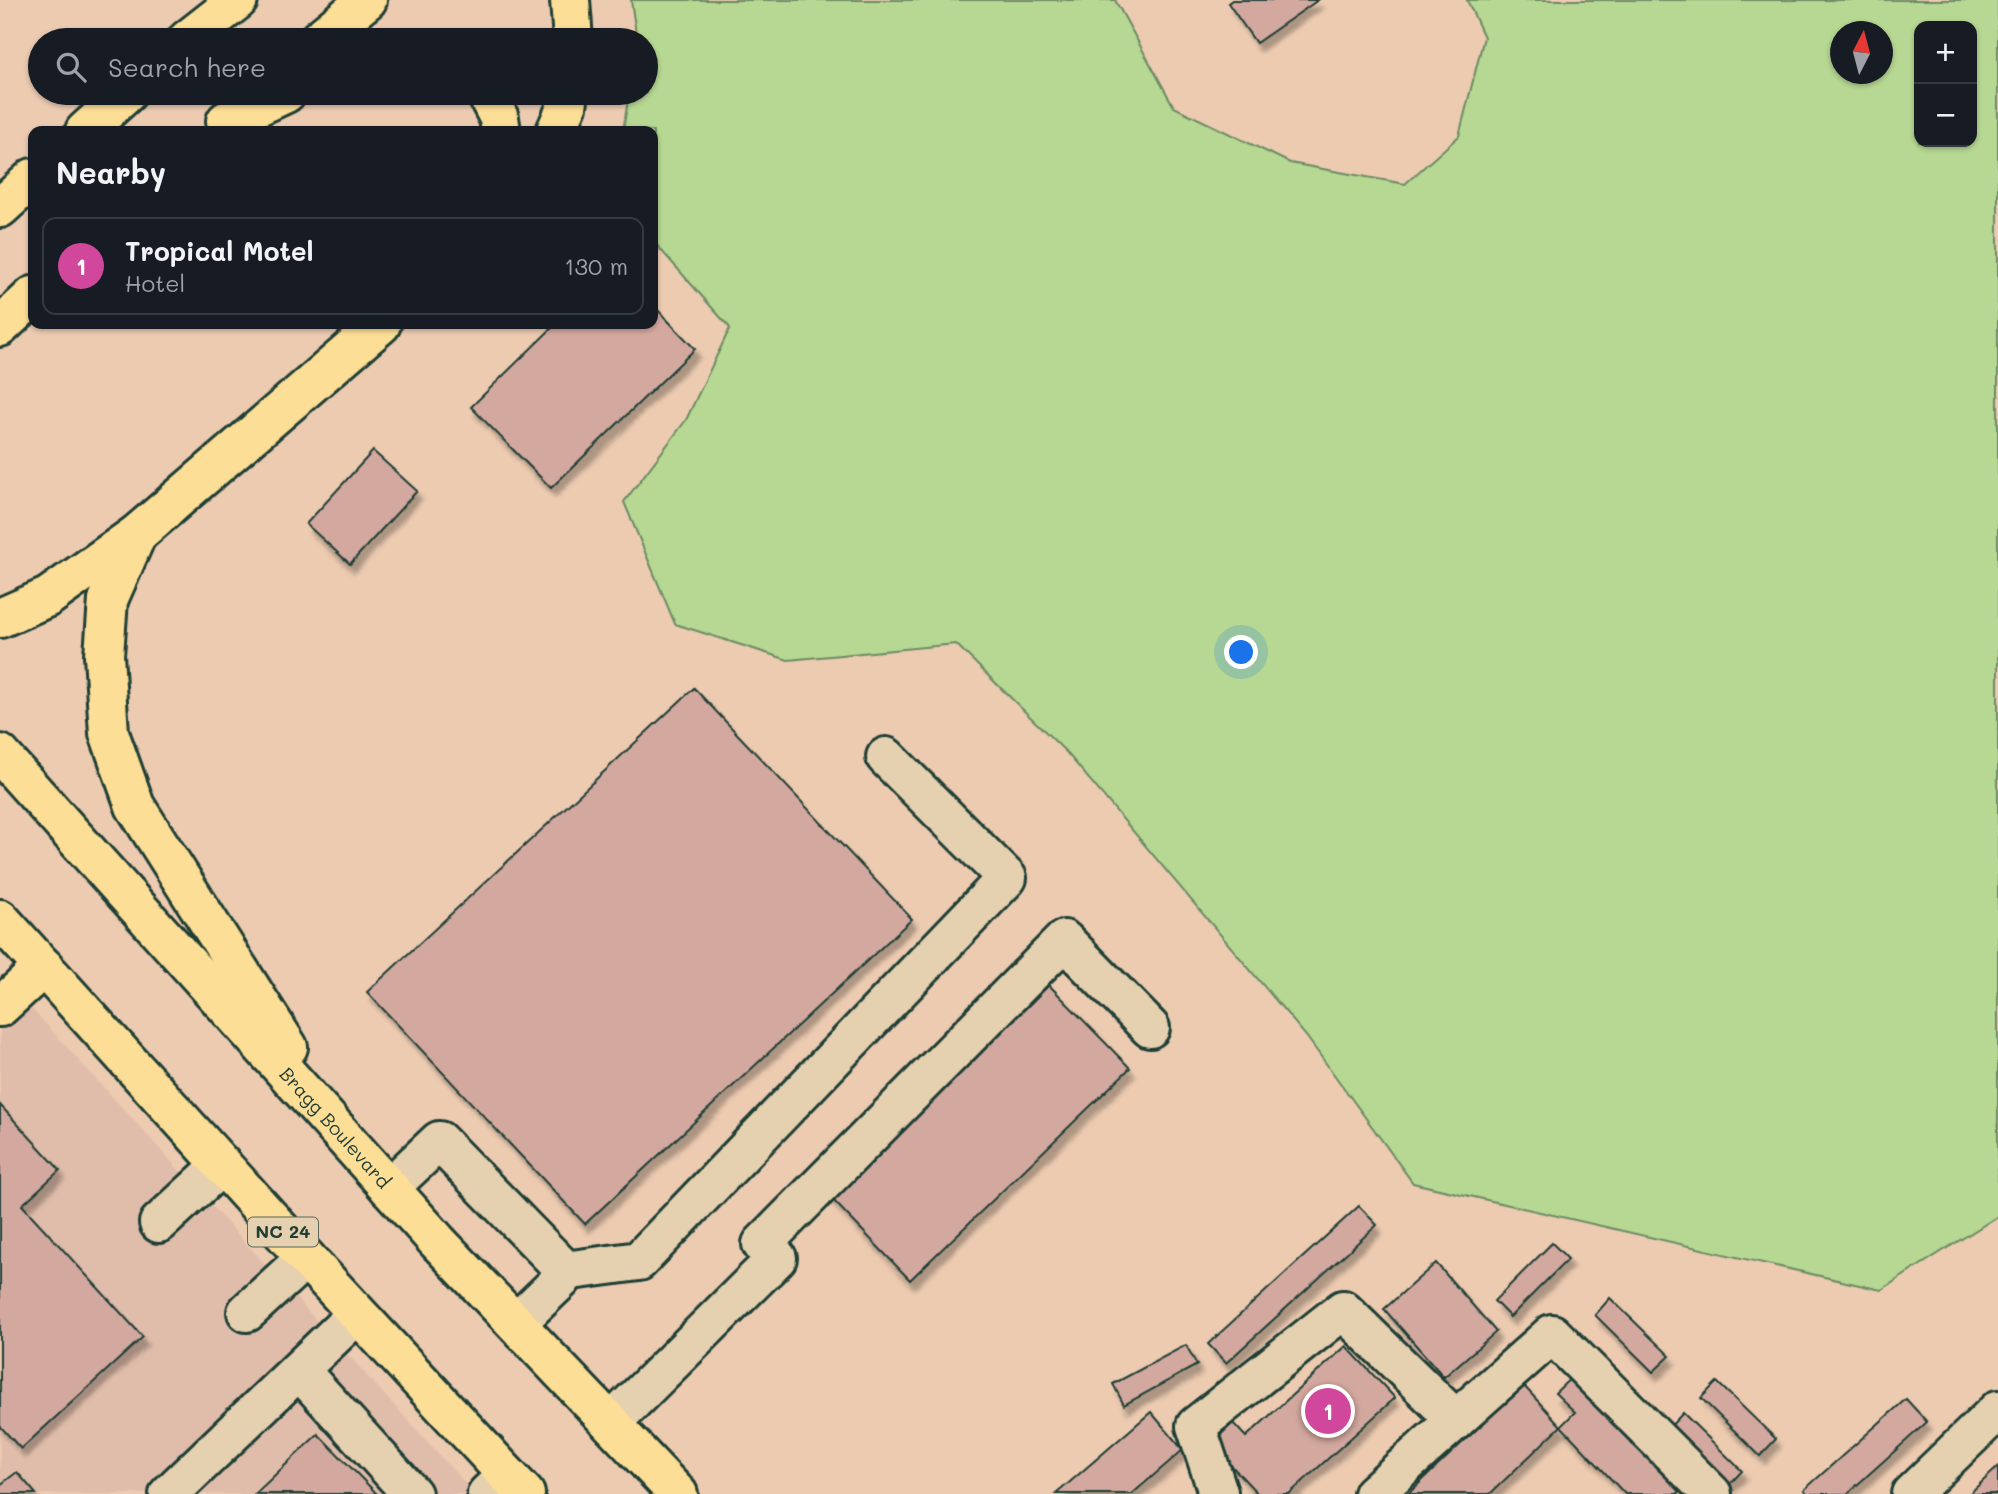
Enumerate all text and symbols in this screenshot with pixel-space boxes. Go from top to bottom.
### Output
north arrow [1830,21,1893,84]
map controls [1914,21,1977,147]
button: + [1914,21,1977,84]
search box [28,28,658,105]
icon: search [52,48,90,86]
text: Search here [108,50,266,84]
button: − [1914,84,1977,147]
text: Nearby [56,152,166,192]
text: Tropical Motel [125,234,314,268]
text: 1 [76,251,86,281]
text: 130 m [564,251,628,281]
text: Hotel [125,268,185,298]
your location [1224,635,1258,669]
street label: Bragg Boulevard [275,1061,397,1193]
road number: NC 24 [248,1218,318,1246]
pin: 1 [1305,1385,1351,1437]

